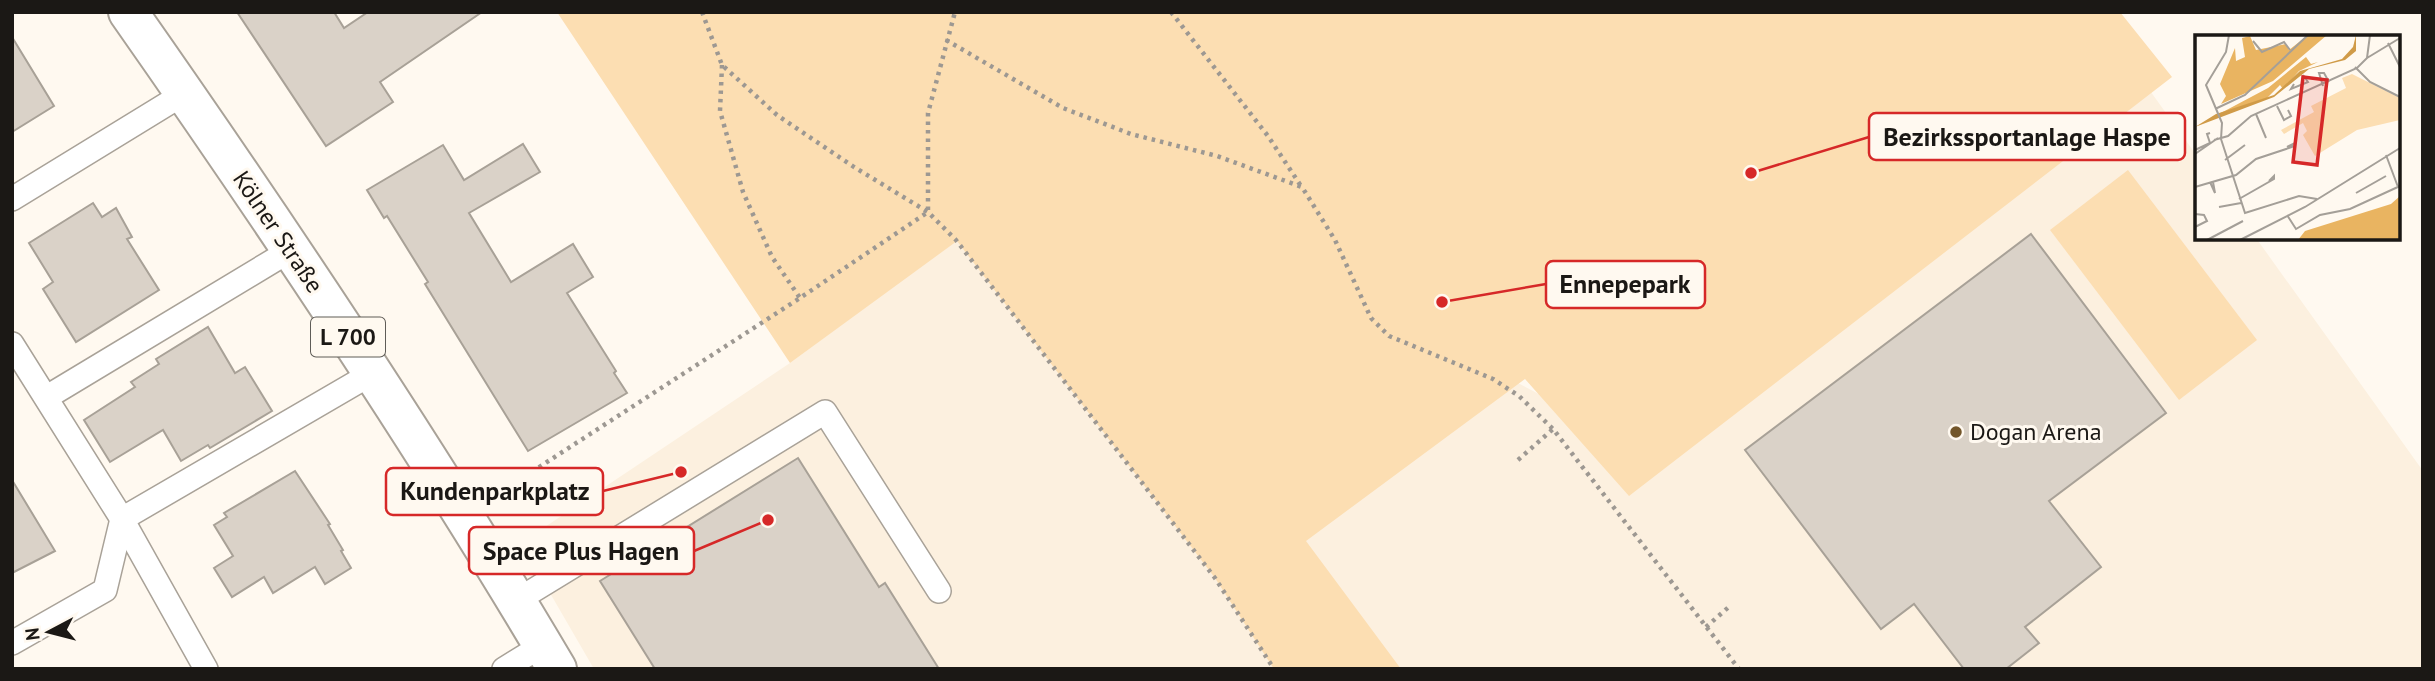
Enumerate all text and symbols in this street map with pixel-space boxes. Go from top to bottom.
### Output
inset map [2195,35,2400,240]
callout: Bezirkssportanlage Haspe [1869,113,2185,160]
text: Bezirkssportanlage Haspe [1883,120,2171,153]
street label: Kölner Straße [226,165,331,299]
callout: Ennepepark [1546,261,1705,308]
text: Ennepepark [1559,267,1691,300]
road number: L 700 [311,318,385,356]
place label: Dogan Arena [1970,416,2102,447]
marker: Dogan Arena [1948,424,1964,440]
callout: Kundenparkplatz [386,468,603,515]
text: Kundenparkplatz [400,474,590,507]
callout: Space Plus Hagen [469,527,694,574]
text: Space Plus Hagen [483,534,679,567]
north arrow [14,597,84,667]
text: N [19,626,45,642]

